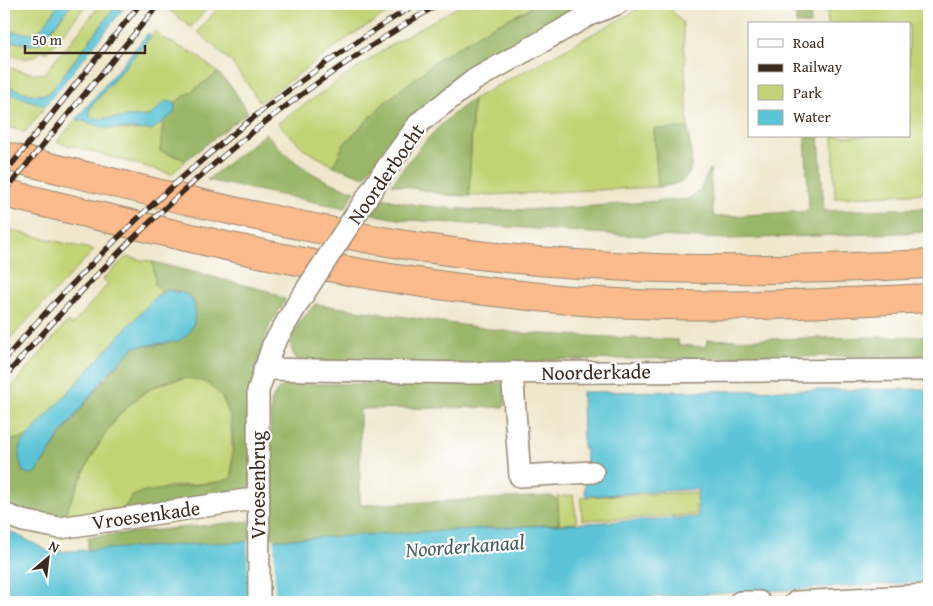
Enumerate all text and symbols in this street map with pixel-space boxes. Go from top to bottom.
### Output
scale bar [25,22,145,54]
legend [748,22,910,138]
text: 50 m [32,29,63,50]
text: Road [793,32,824,53]
text: Railway [793,56,843,77]
text: Park [793,82,822,103]
text: Water [793,106,831,127]
street label: Noorderbocht [340,117,431,230]
street label: Noorderkade [541,356,651,387]
street label: Vroesenbrug [243,431,272,539]
street label: Vroesenkade [90,493,202,536]
water label: Noorderkanaal [403,526,525,565]
north arrow [22,534,72,584]
text: N [45,535,63,558]

